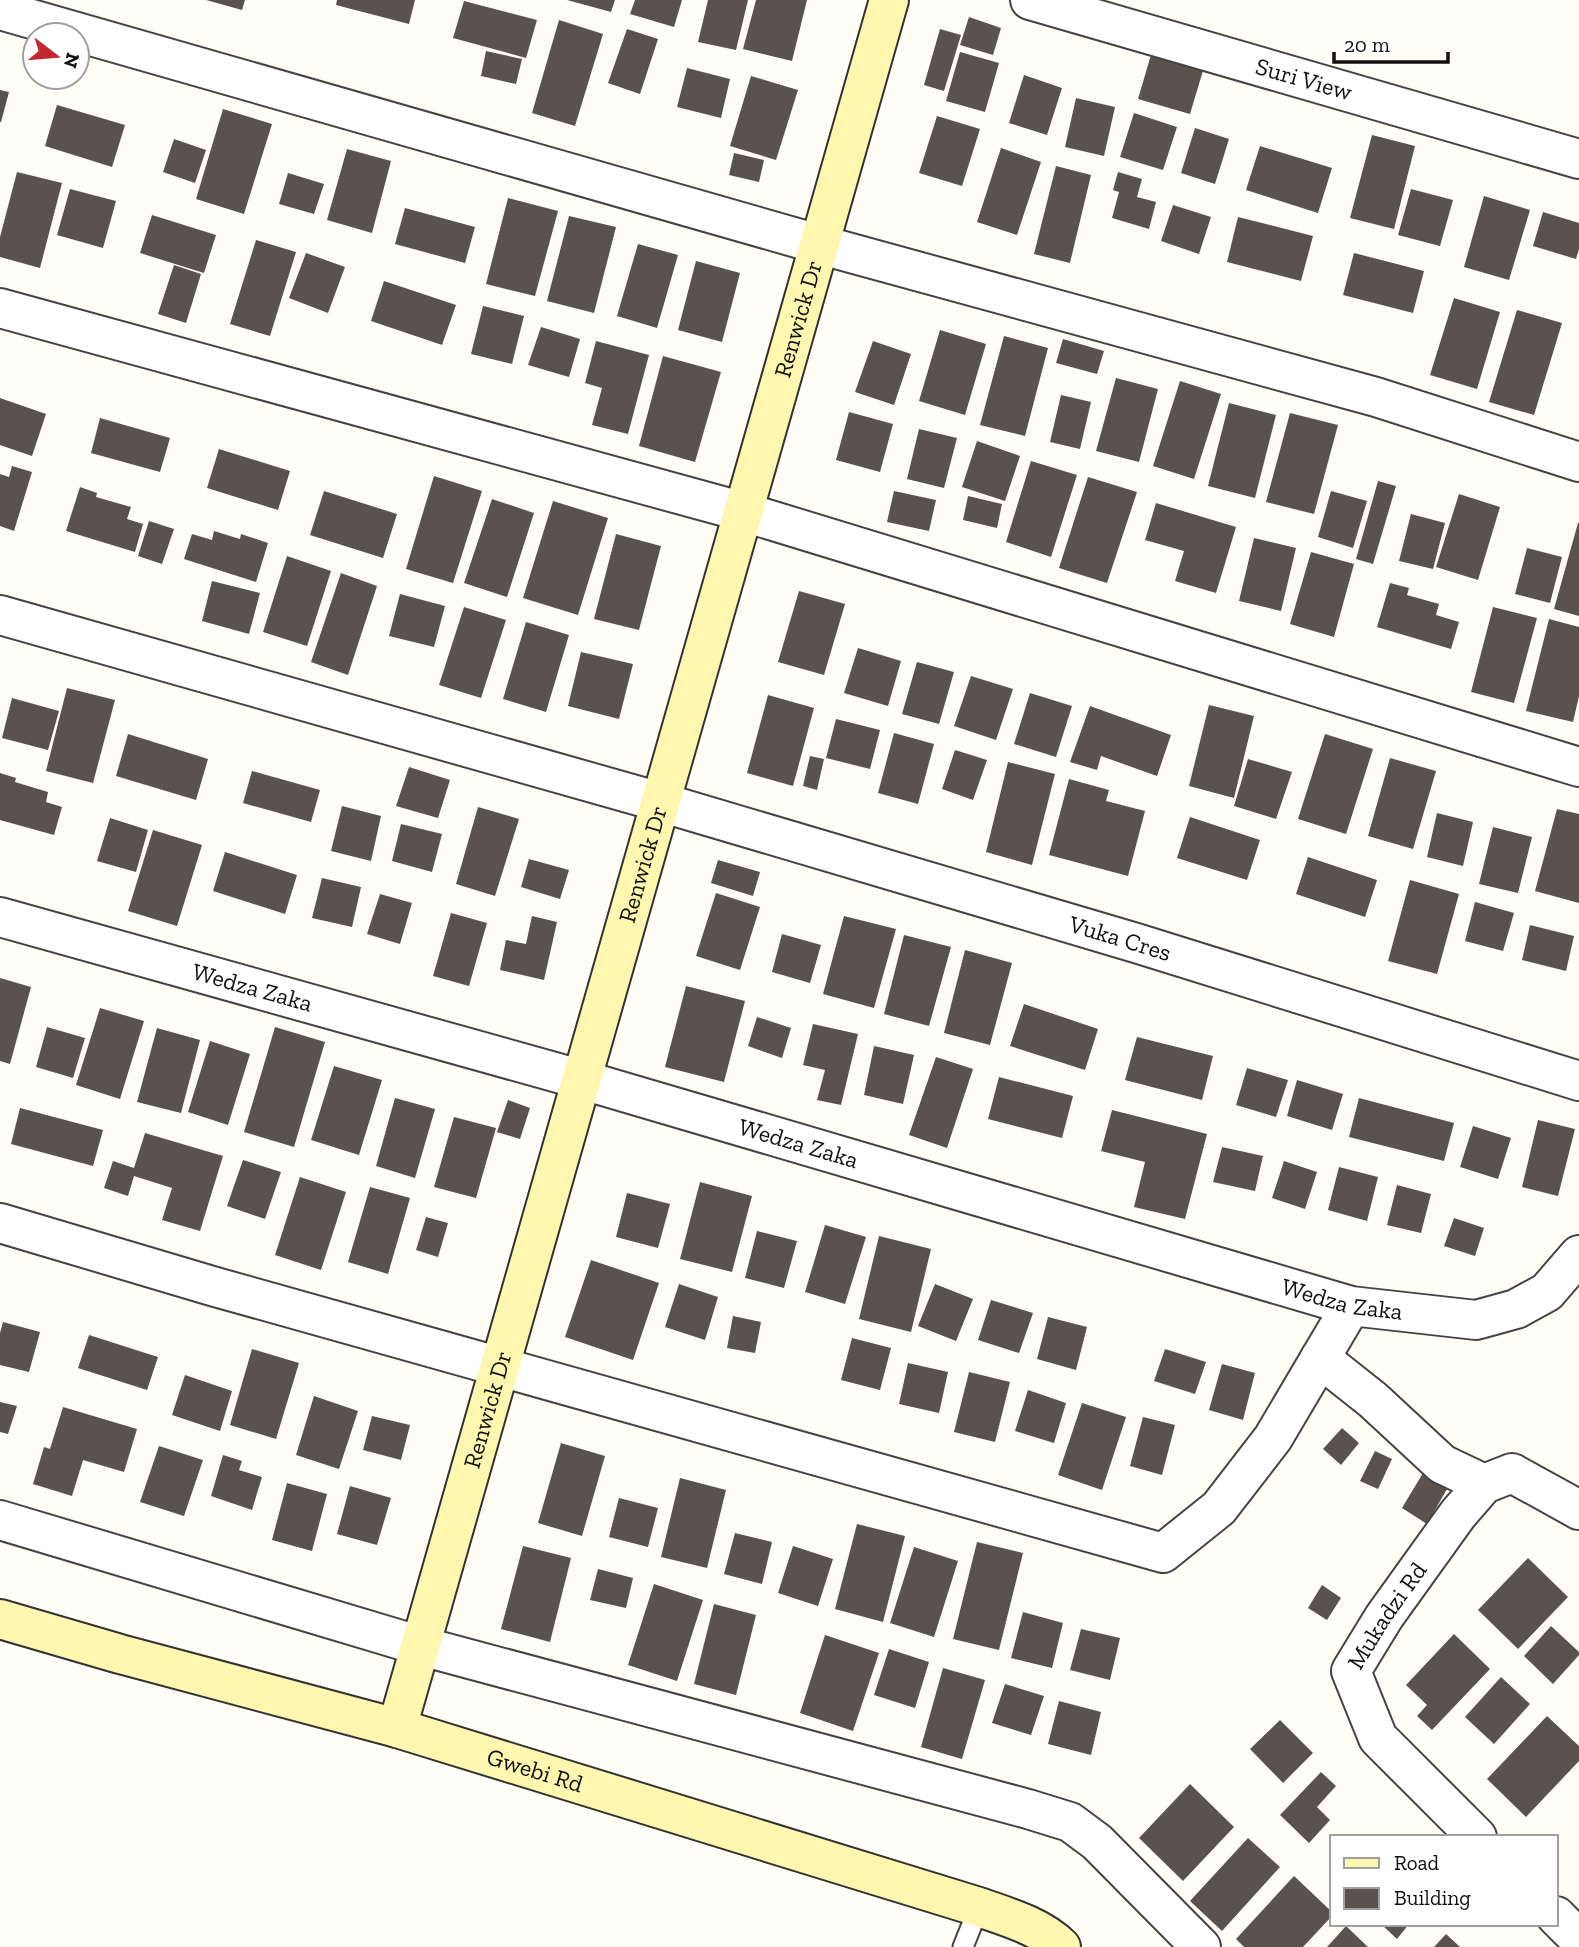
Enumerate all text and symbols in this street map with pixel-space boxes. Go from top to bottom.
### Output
north arrow [21,21,91,91]
scale bar [1334,21,1448,65]
text: 20 m [1344,32,1390,57]
text: N [59,50,85,71]
street label: Suri View [1252,51,1356,107]
street label: Renwick Dr [767,257,828,381]
street label: Renwick Dr [612,802,673,926]
street label: Vuka Cres [1065,909,1175,967]
street label: Wedza Zaka [189,956,316,1018]
street label: Wedza Zaka [735,1112,862,1174]
street label: Wedza Zaka [1278,1271,1405,1326]
street label: Renwick Dr [457,1348,518,1471]
street label: Mukadzi Rd [1341,1556,1433,1674]
street label: Gwebi Rd [484,1742,587,1798]
legend [1330,1835,1558,1926]
text: Road [1394,1850,1440,1875]
text: Building [1394,1885,1471,1910]

